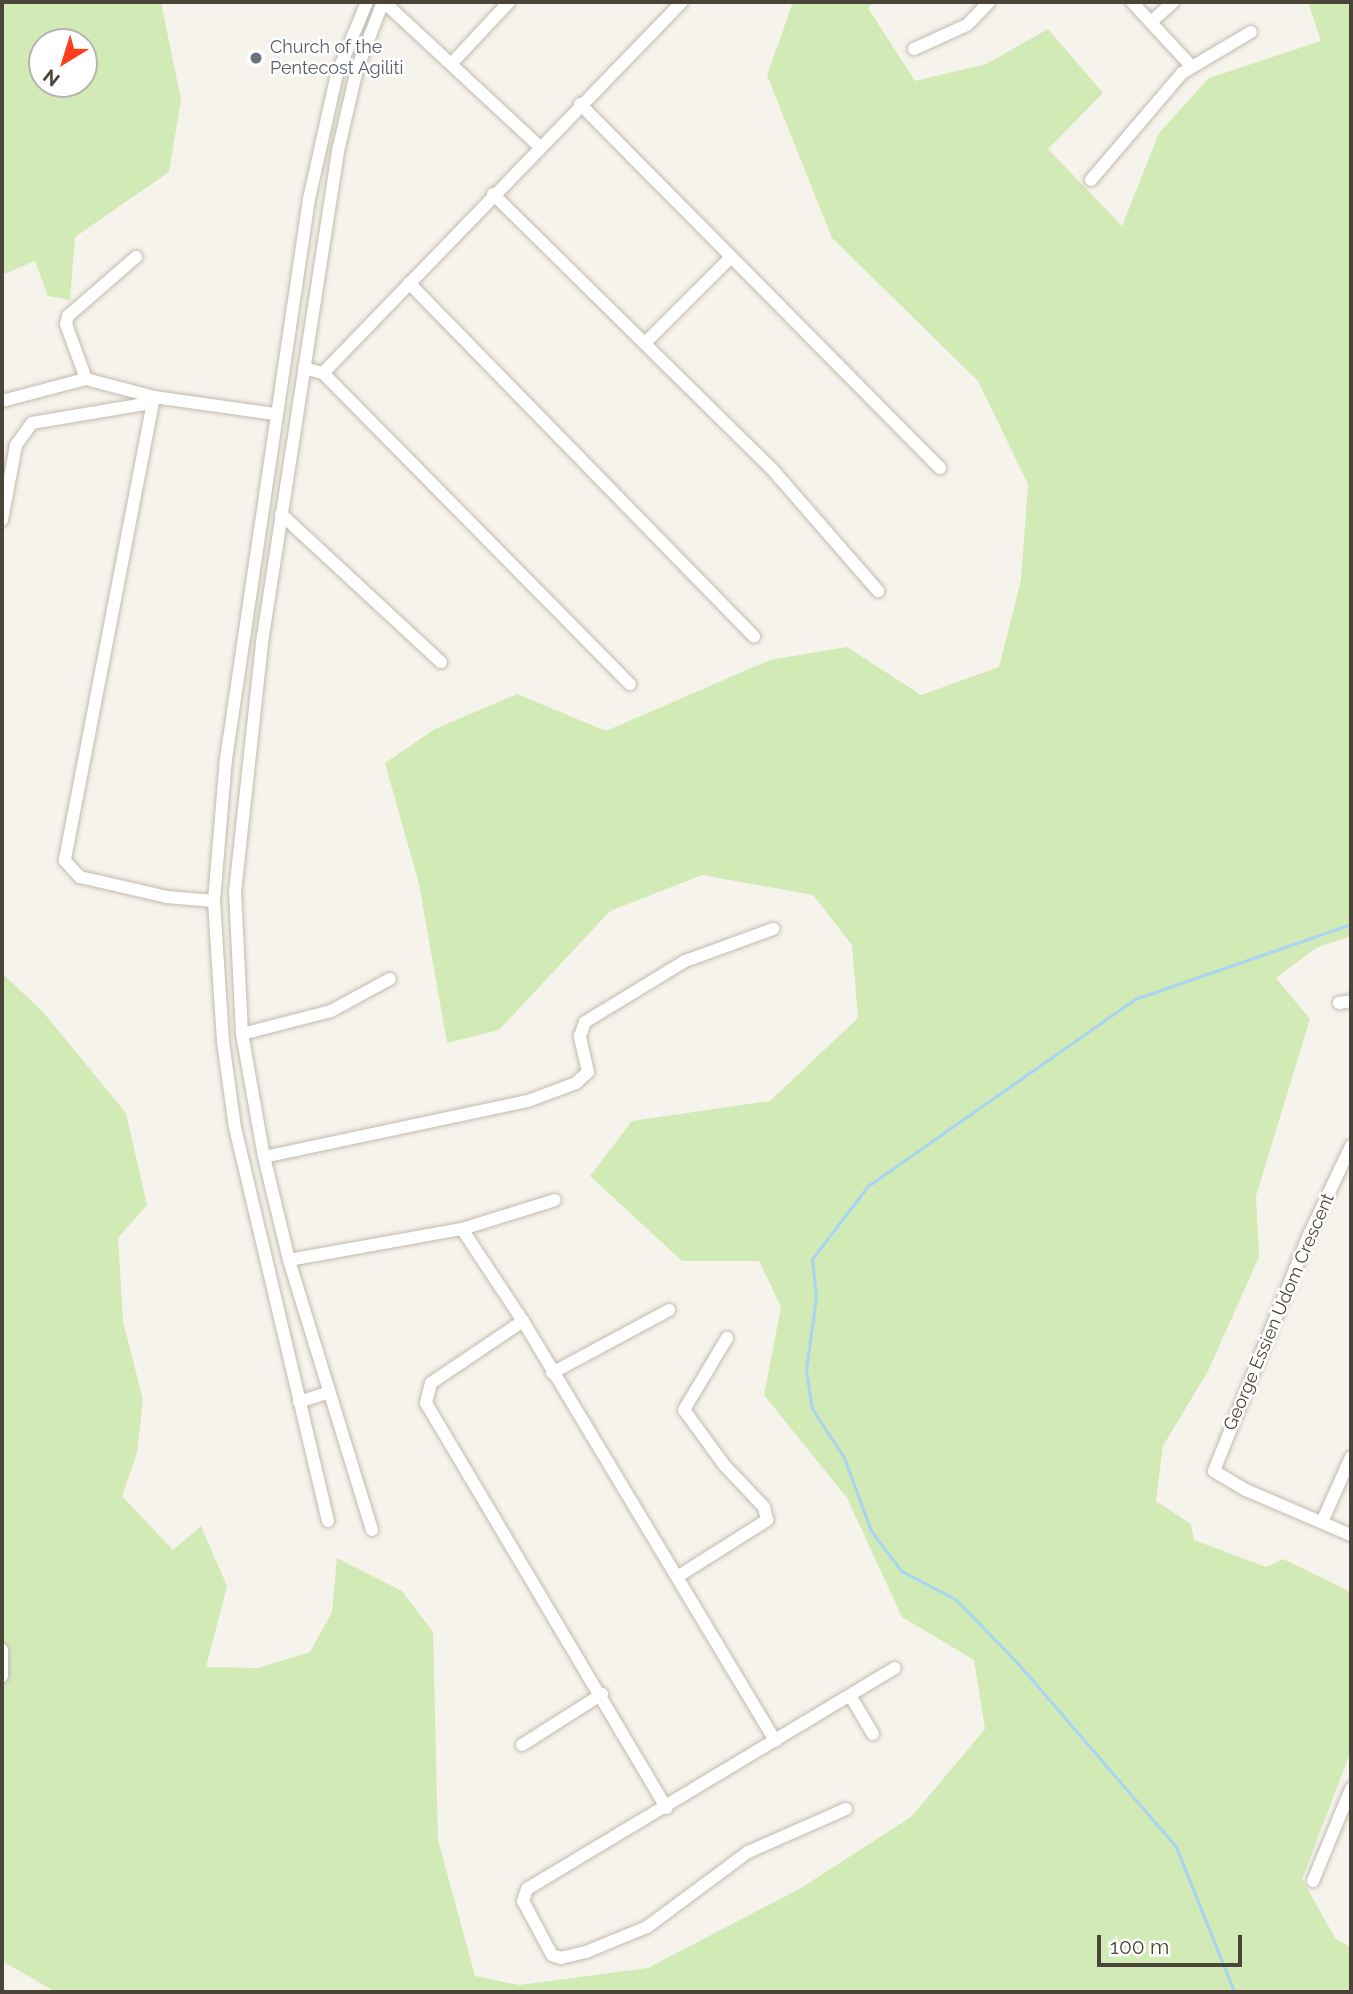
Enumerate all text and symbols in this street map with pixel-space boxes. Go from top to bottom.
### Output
north arrow [28,28,98,98]
place label: Church of the Pentecost Agiliti [270,37,404,80]
marker: Church of the Pentecost Agiliti [248,50,264,66]
text: N [39,65,64,91]
street label: George Essien Udom Crescent [1219,1190,1339,1434]
scale bar [1101,1920,1246,1964]
text: 100 m [1110,1934,1169,1959]

